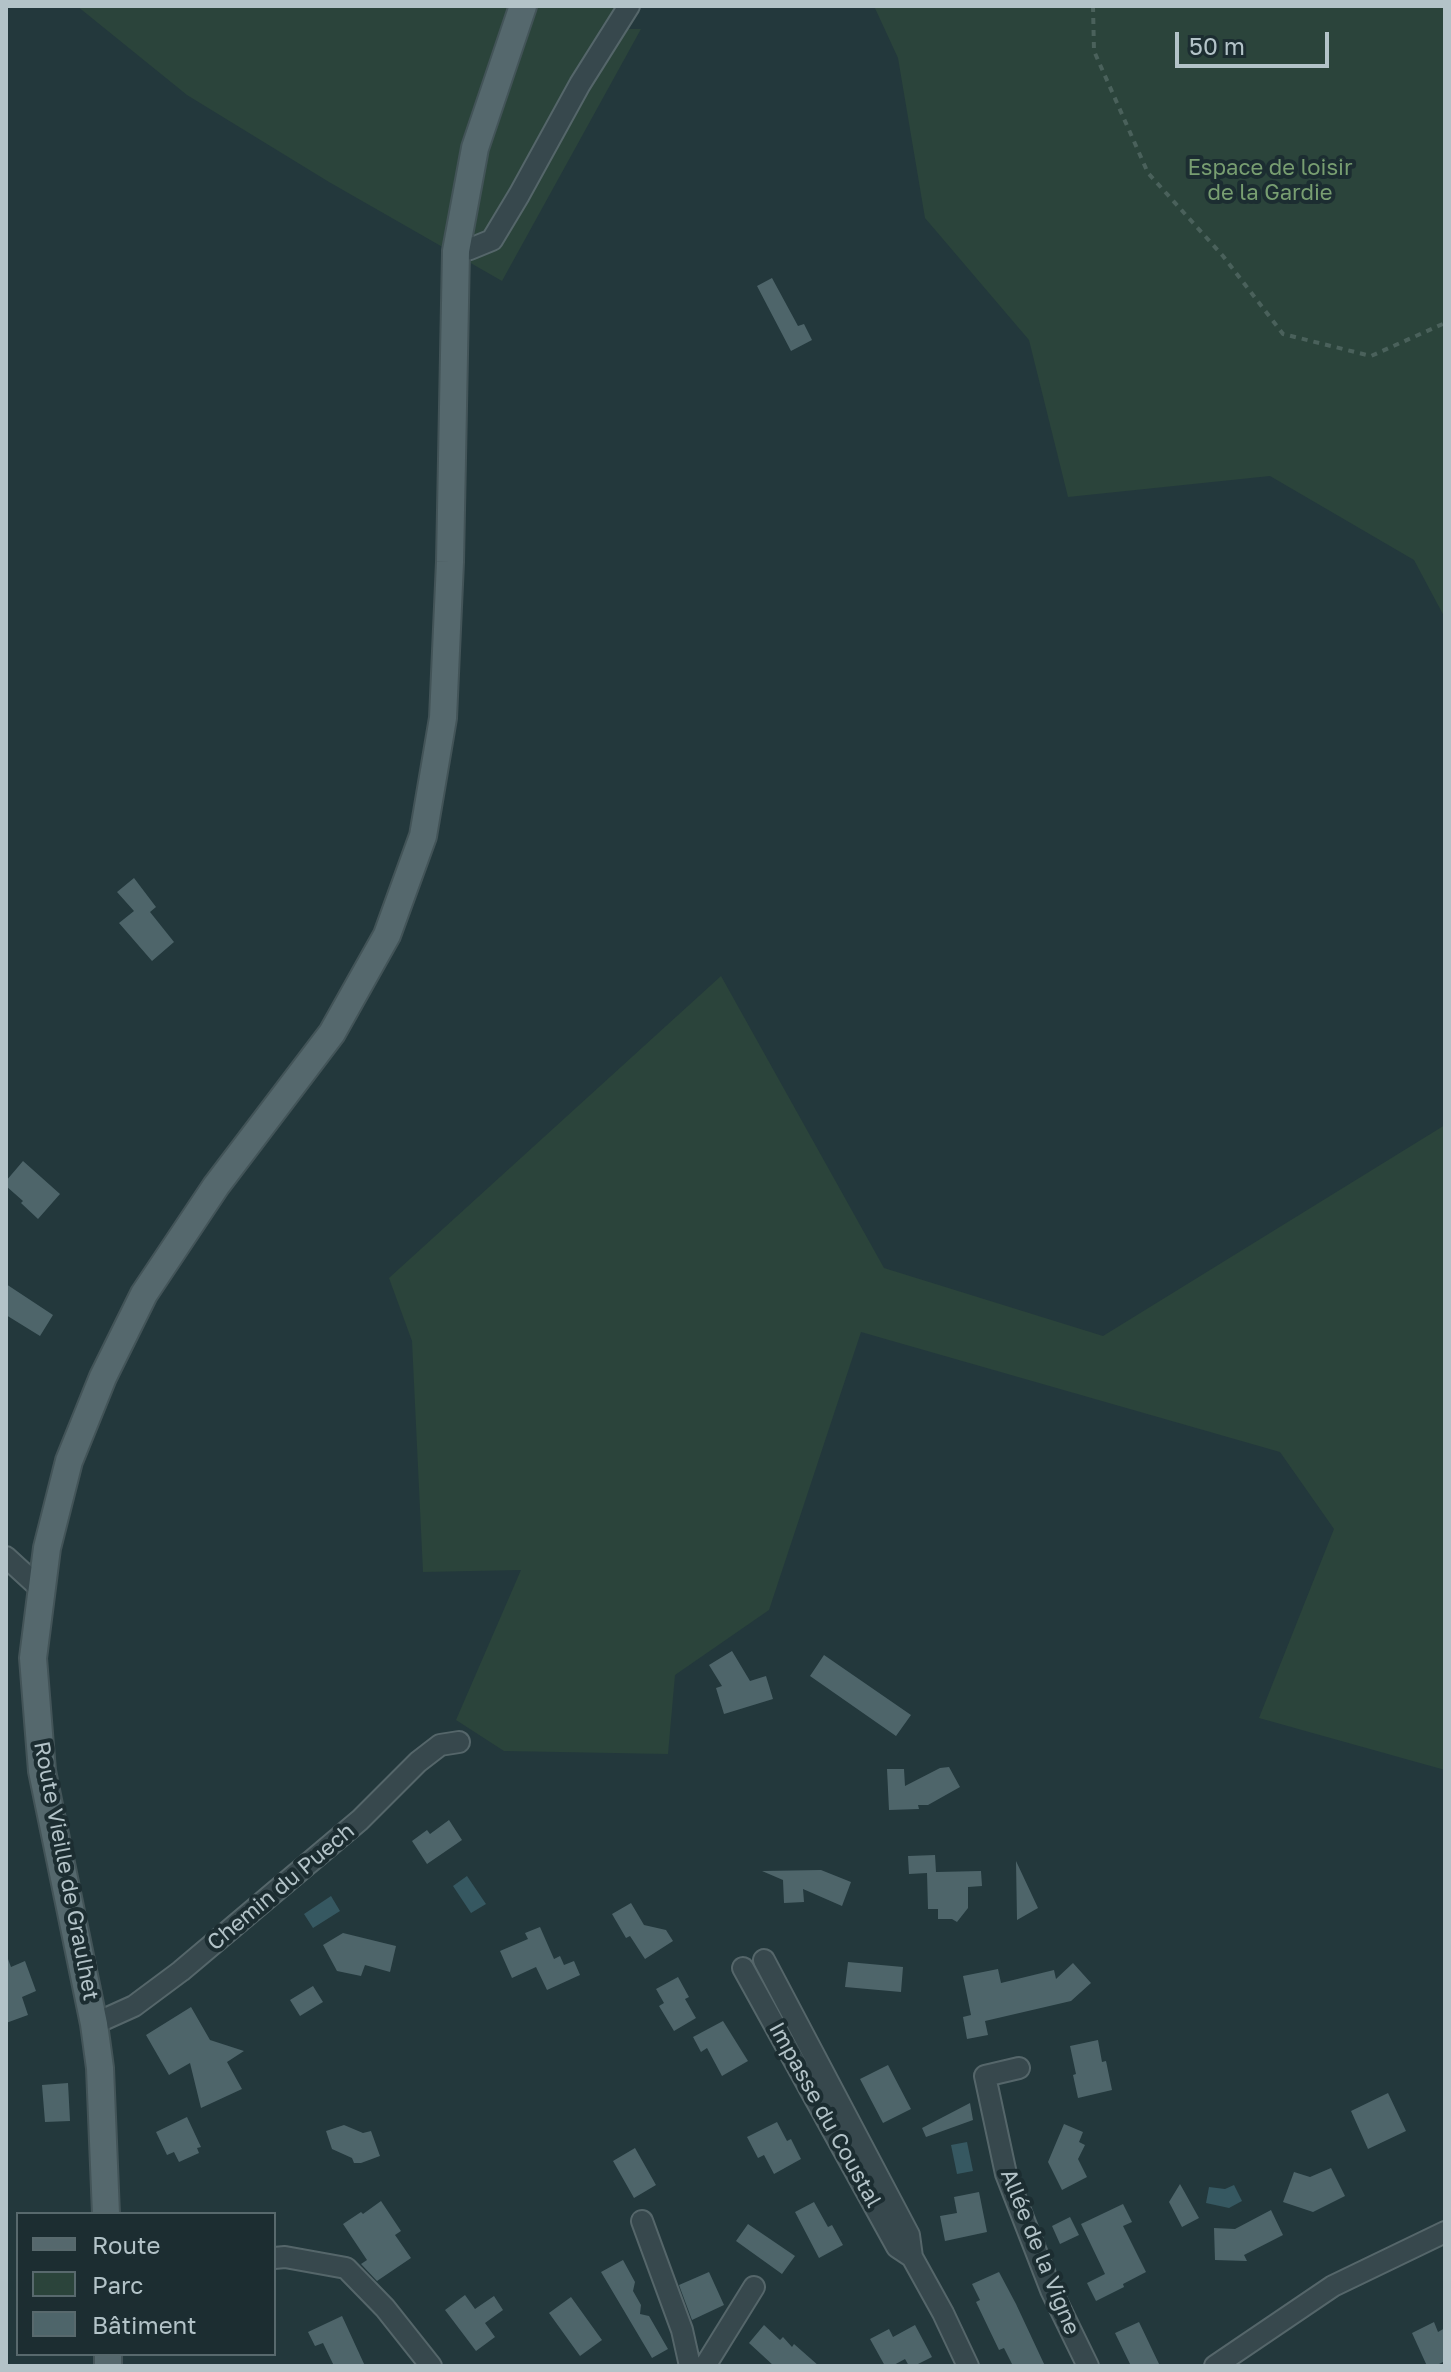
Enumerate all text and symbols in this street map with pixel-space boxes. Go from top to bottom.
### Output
scale bar [1179,16,1333,66]
text: 50 m [1189,31,1245,60]
park label: Espace de loisir de la Gardie [1187,155,1353,206]
street label: Route Vieille de Graulhet [28,1739,104,2003]
street label: Chemin du Puech [202,1818,360,1956]
street label: Impasse du Coustal [763,2018,887,2212]
street label: Allée de la Vigne [995,2165,1085,2339]
legend [16,2212,276,2356]
text: Route [92,2230,161,2259]
text: Parc [92,2270,143,2299]
text: Bâtiment [92,2310,197,2339]

